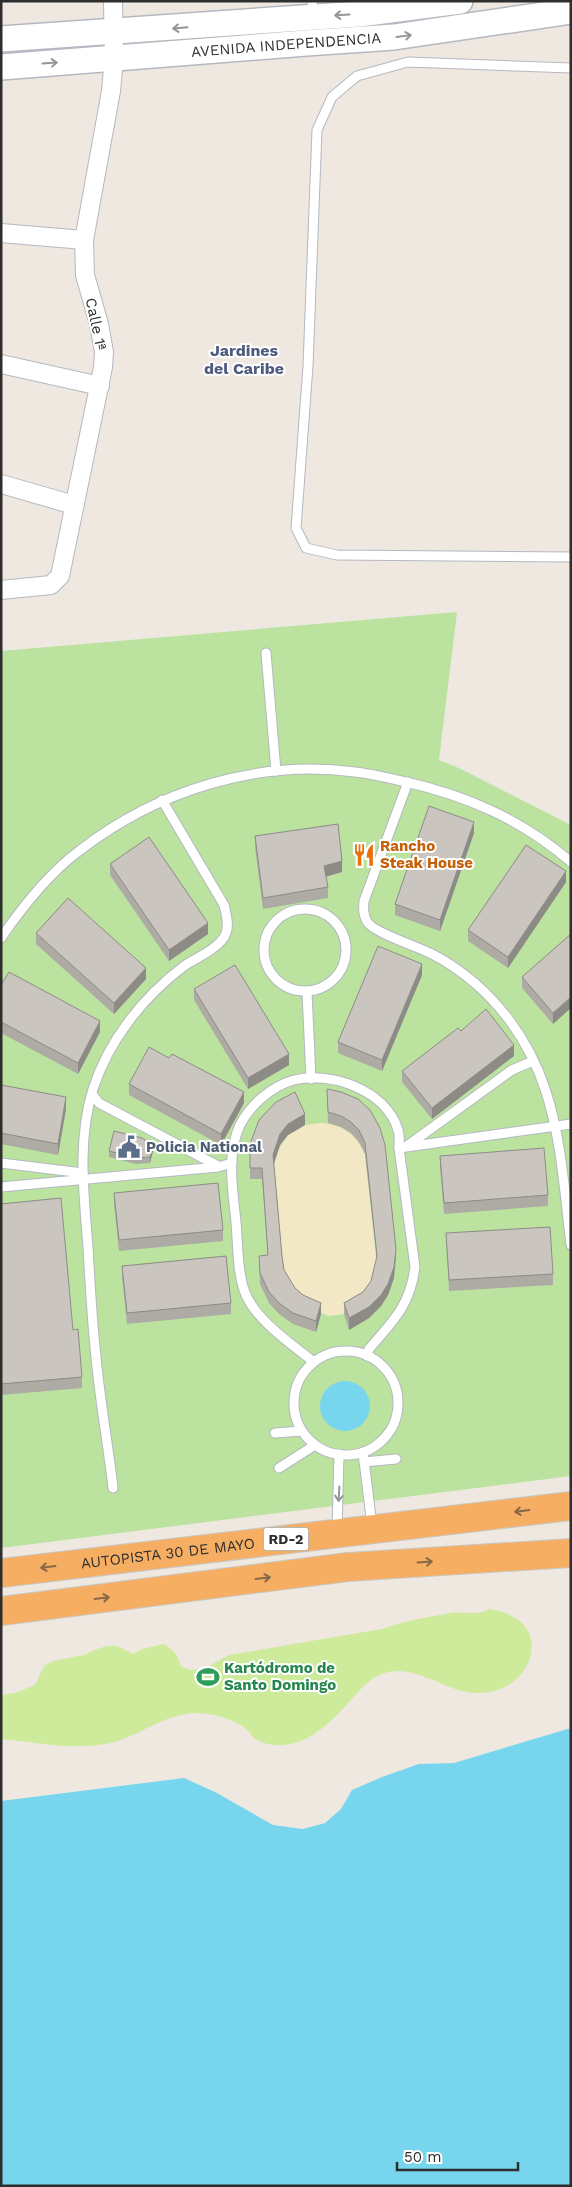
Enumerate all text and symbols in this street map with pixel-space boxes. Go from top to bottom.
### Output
one-way arrow [335,11,351,20]
one-way arrow [173,23,189,32]
street label: AVENIDA INDEPENDENCIA [190,29,382,61]
one-way arrow [395,31,411,41]
one-way arrow [42,58,58,67]
street label: Calle 1ª [82,296,110,352]
district label: Jardines del Caribe [204,341,284,378]
place label: Rancho Steak House [380,837,473,872]
restaurant icon: Rancho Steak House [351,842,377,868]
public building icon: Policia National [116,1134,142,1160]
place label: Policia National [146,1138,262,1156]
one-way arrow [334,1485,344,1501]
one-way arrow [515,1506,531,1516]
road number: RD-2 [264,1528,308,1550]
street label: AUTOPISTA 30 DE MAYO [80,1534,256,1573]
one-way arrow [416,1558,432,1567]
one-way arrow [40,1563,56,1573]
one-way arrow [255,1573,271,1583]
one-way arrow [93,1593,109,1603]
place label: Kartódromo de Santo Domingo [224,1659,336,1694]
sports icon: Kartódromo de Santo Domingo [195,1664,221,1690]
scale bar [397,2140,518,2172]
text: 50 m [404,2148,441,2166]

